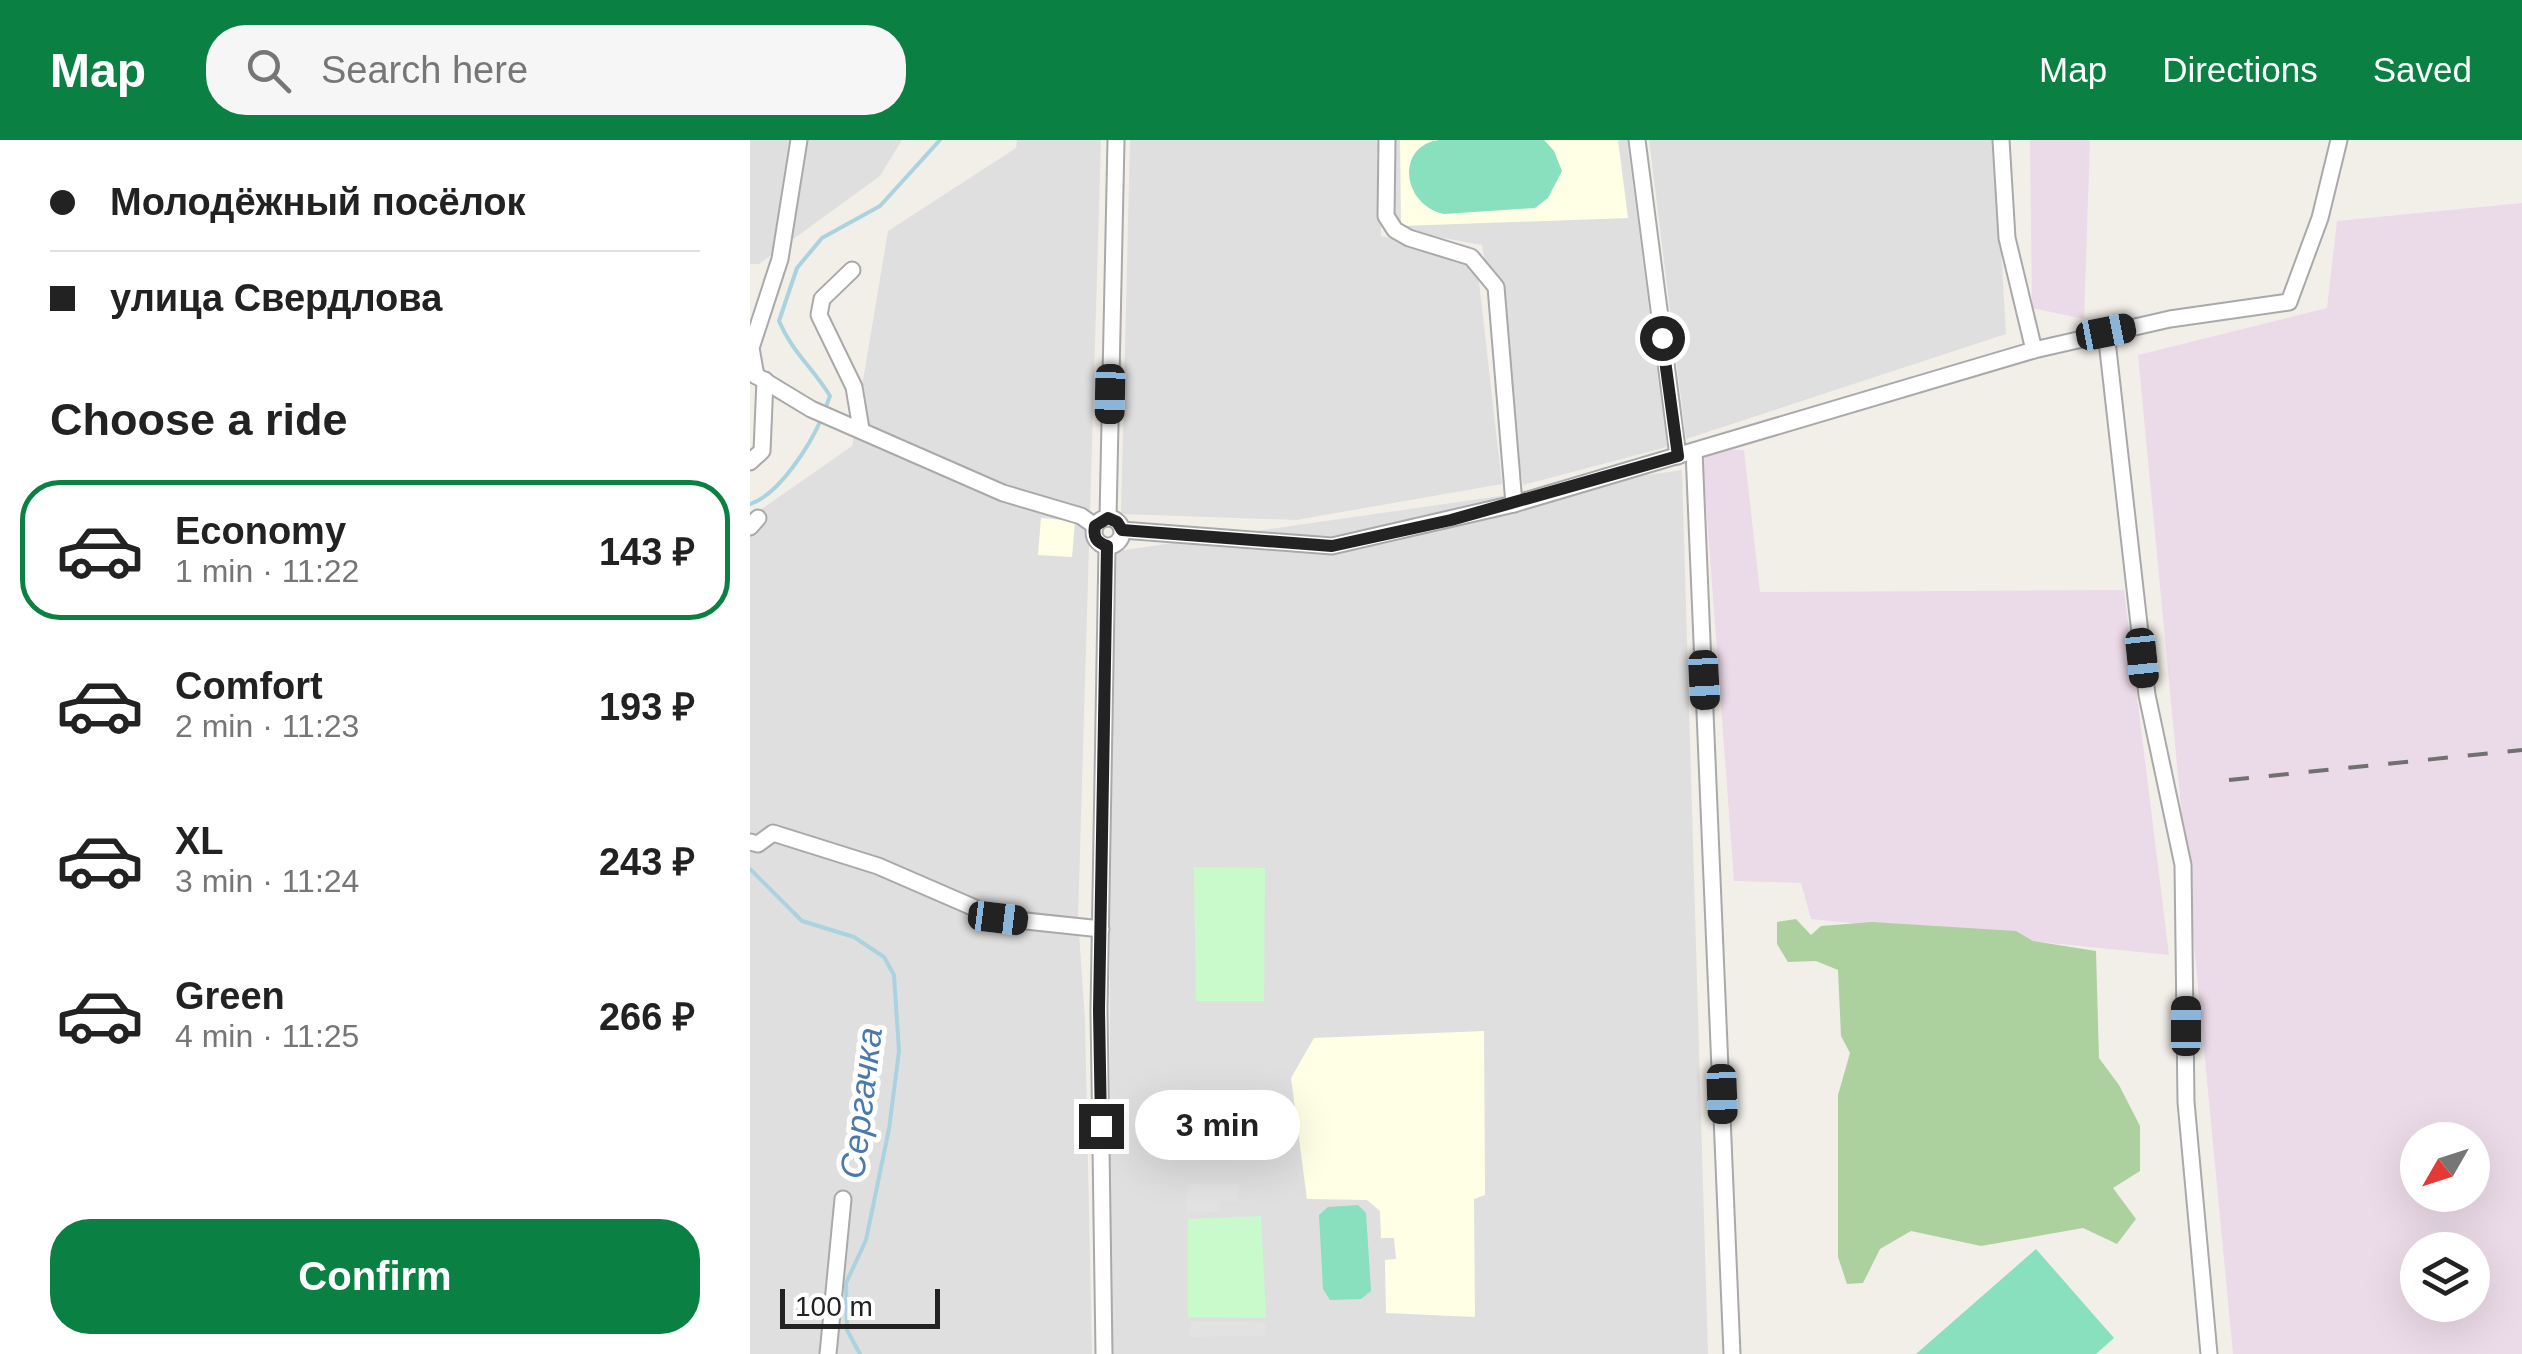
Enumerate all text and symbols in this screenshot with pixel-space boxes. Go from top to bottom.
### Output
search box [206,25,906,115]
icon: search [241,43,296,98]
text: Map [50,44,146,97]
text: Search here [321,49,528,91]
text: Map [2039,50,2107,89]
text: Directions [2162,50,2318,89]
text: Saved [2373,50,2472,89]
text: Молодёжный посёлок [110,181,526,223]
text: улица Свердлова [110,277,442,319]
car [2074,312,2138,352]
route start [1640,316,1685,361]
car [1094,364,1126,424]
text: Choose a ride [50,394,348,445]
icon: car [55,505,145,595]
text: Economy [175,510,346,552]
text: 143 ₽ [599,531,695,573]
text: 1 min · 11:22 [175,553,359,589]
car [2124,627,2160,689]
car [1687,649,1721,711]
icon: car [55,660,145,750]
text: Comfort [175,665,323,707]
text: 193 ₽ [599,686,695,728]
text: 2 min · 11:23 [175,708,359,744]
icon: car [55,815,145,905]
text: XL [175,820,224,862]
text: 243 ₽ [599,841,695,883]
text: 3 min · 11:24 [175,863,359,899]
car [966,899,1030,937]
icon: car [55,970,145,1060]
text: Green [175,975,285,1017]
text: 266 ₽ [599,996,695,1038]
car [2171,996,2201,1056]
text: 4 min · 11:25 [175,1018,359,1054]
water label: Сергачка [832,1025,889,1181]
car [1706,1063,1738,1125]
callout: 3 min [1136,1091,1301,1161]
route end [1079,1104,1124,1149]
text: 3 min [1176,1107,1259,1143]
north arrow [2400,1122,2490,1212]
map controls [2400,1122,2490,1322]
button: Confirm [50,1219,700,1334]
button: layers [2400,1232,2490,1322]
scale bar [780,1284,940,1328]
text: 100 m [795,1291,873,1322]

